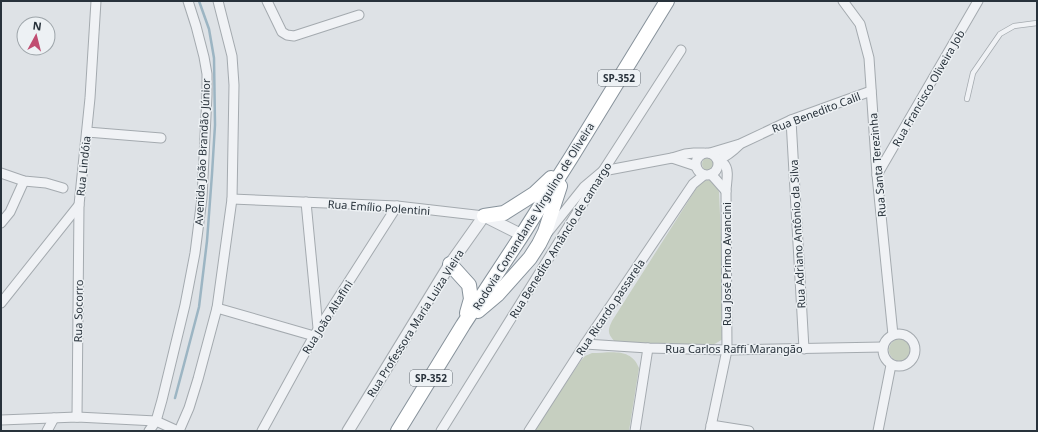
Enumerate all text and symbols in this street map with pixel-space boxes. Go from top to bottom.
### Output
north arrow [16,16,56,56]
text: N [32,18,43,34]
street label: Rua Francisco Oliveira Job [888,27,968,149]
road number: SP-352 [598,70,640,86]
street label: Avenida João Brandão Júnior [191,78,213,226]
street label: Rua Benedito Calil [770,88,862,136]
street label: Rua Santa Terezinha [865,112,889,218]
street label: Rodovia Comandante Virgulino de Oliveira [469,119,597,313]
street label: Rua Lindóia [72,135,94,197]
street label: Rua Benedito Amâncio de camargo [506,159,615,321]
street label: Rua Adriano Antônio da Silva [786,159,808,309]
street label: Rua Emílio Polentini [327,196,431,218]
street label: Rua José Primo Avancini [719,202,734,326]
street label: Rua Professora Maria Luiza Vieira [363,246,467,400]
street label: Rua Ricardo passarela [572,256,648,358]
street label: Rua João Altafini [298,277,356,357]
street label: Rua Socorro [70,279,86,343]
street label: Rua Carlos Raffi Marangão [665,341,803,356]
road number: SP-352 [410,370,452,386]

